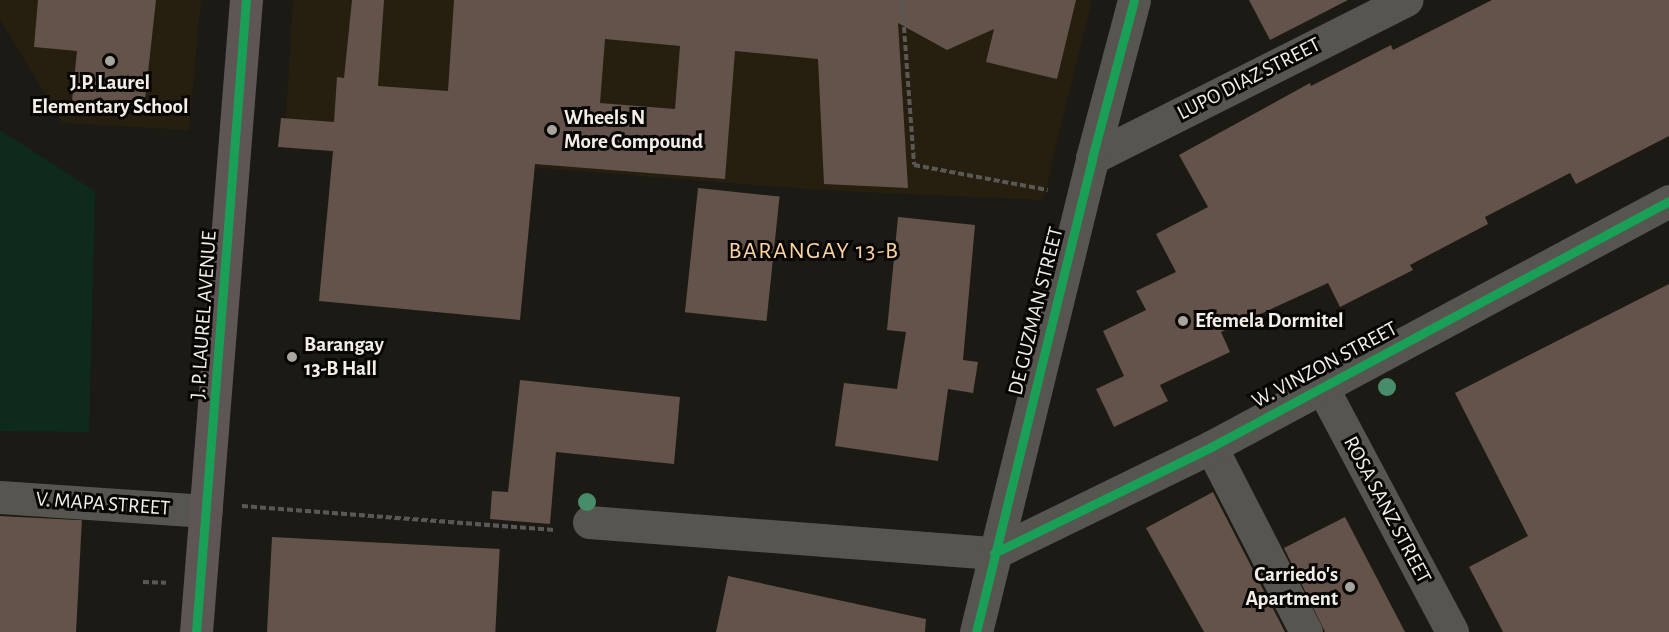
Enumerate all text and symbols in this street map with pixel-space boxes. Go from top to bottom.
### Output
street label: LUPO DIAZ STREET [1173,32,1325,126]
marker: J.P. Laurel Elementary School [103,54,117,68]
place label: J.P. Laurel Elementary School [32,70,188,120]
place label: Wheels N More Compound [564,105,703,155]
marker: Wheels N More Compound [545,123,559,137]
street label: DE GUZMAN STREET [1003,224,1069,398]
street label: J. P. LAUREL AVENUE [186,230,222,400]
district label: BARANGAY 13-B [729,238,899,266]
place label: Efemela Dormitel [1195,308,1343,334]
marker: Efemela Dormitel [1176,314,1190,328]
street label: W. VINZON STREET [1248,316,1402,414]
place label: Barangay 13-B Hall [304,332,384,382]
marker: Barangay 13-B Hall [285,350,299,364]
street label: ROSA SANZ STREET [1338,432,1436,588]
street label: V. MAPA STREET [35,487,171,521]
place label: Carriedo's Apartment [1245,562,1338,612]
marker: Carriedo's Apartment [1343,580,1357,594]

